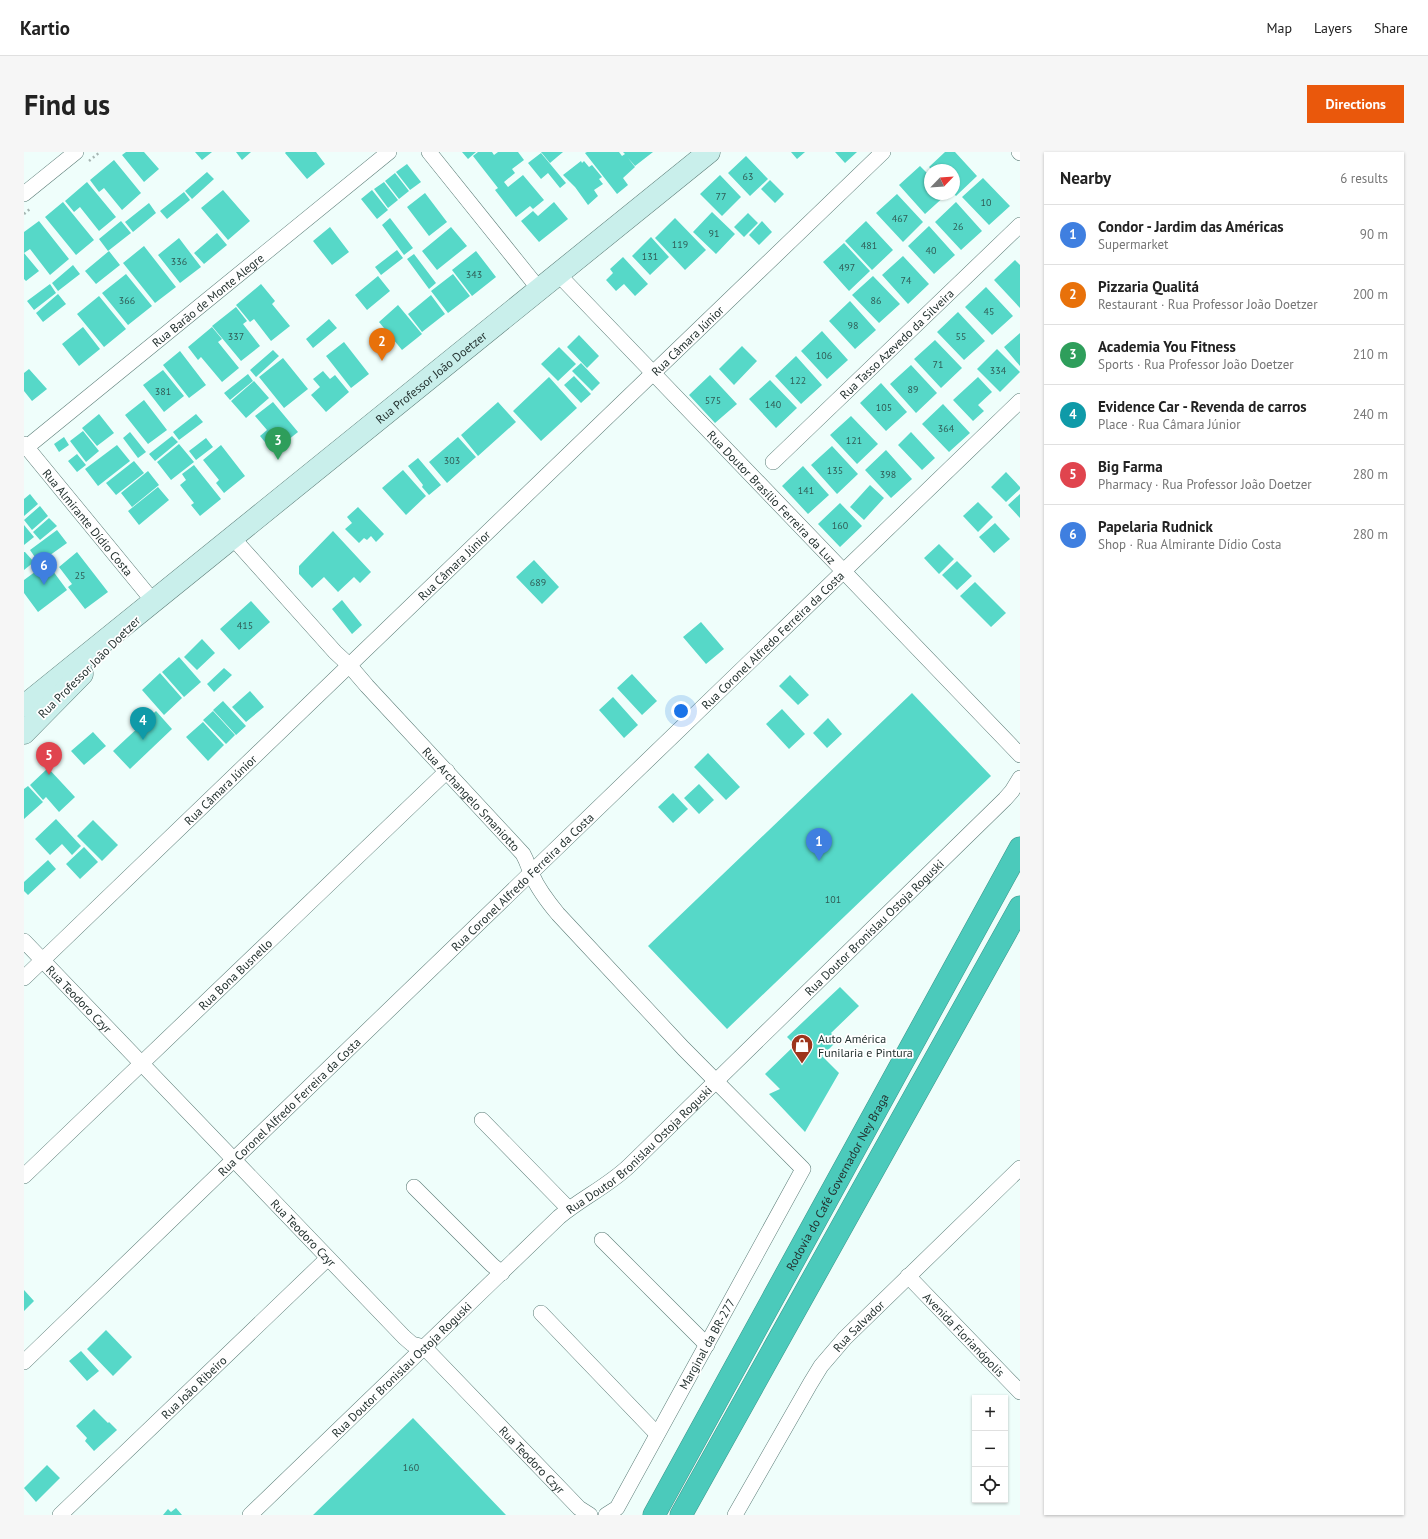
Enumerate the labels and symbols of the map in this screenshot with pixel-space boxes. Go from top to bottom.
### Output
north arrow [924,164,960,200]
house number: 63 [743,170,753,183]
house number: 77 [716,190,726,203]
house number: 10 [981,196,992,209]
house number: 467 [892,212,908,225]
house number: 26 [953,220,963,233]
house number: 91 [709,227,719,240]
house number: 119 [672,238,688,251]
house number: 481 [861,239,877,252]
house number: 40 [926,244,937,257]
street label: Rua Barão de Monte Alegre [149,250,267,350]
house number: 131 [642,250,658,263]
house number: 336 [171,255,187,268]
house number: 497 [839,261,855,274]
house number: 343 [466,268,482,281]
house number: 74 [901,274,912,287]
street label: Rua Tasso Azevedo da Silveira [836,285,957,402]
house number: 366 [119,294,135,307]
house number: 86 [871,294,881,307]
street label: Rua Câmara Júnior [648,302,726,379]
house number: 45 [984,305,994,318]
house number: 98 [848,319,858,332]
pin: 2 [369,328,395,361]
street label: Rua Professor João Doetzer [372,328,489,426]
house number: 337 [228,330,244,343]
house number: 55 [956,330,966,343]
house number: 106 [816,349,832,362]
house number: 71 [933,358,943,371]
house number: 334 [990,364,1007,377]
house number: 122 [790,374,806,387]
house number: 89 [908,383,918,396]
house number: 381 [155,385,171,398]
house number: 575 [705,394,721,407]
house number: 140 [765,398,782,411]
house number: 105 [876,401,892,414]
house number: 364 [938,422,955,435]
pin: 3 [265,427,291,460]
street label: Rua Doutor Brasílio Ferreira da Luz [704,427,840,567]
house number: 121 [846,434,862,447]
house number: 303 [444,454,460,467]
house number: 135 [827,464,843,477]
street label: Rua Almirante Dídio Costa [40,465,137,579]
house number: 398 [880,468,896,481]
house number: 141 [798,484,814,497]
house number: 160 [832,519,849,532]
street label: Rua Câmara Júnior [414,527,493,603]
pin: 6 [31,552,57,585]
street label: Rua Coronel Alfredo Ferreira da Costa [698,568,847,712]
house number: 25 [75,569,85,582]
house number: 689 [530,576,546,589]
street label: Rua Professor João Doetzer [35,613,143,721]
house number: 415 [237,619,253,632]
your location [671,701,691,721]
pin: 4 [130,707,156,740]
pin: 5 [36,742,62,775]
street label: Rua Archangelo Smaniotto [420,744,524,854]
street label: Rua Câmara Júnior [181,751,259,828]
street label: Rua Coronel Alfredo Ferreira da Costa [448,809,597,954]
pin: 1 [806,828,832,861]
street label: Rua Doutor Bronislau Ostoja Roguski [801,856,947,998]
house number: 101 [825,893,841,906]
street label: Rua Bona Busnello [195,935,275,1013]
street label: Rua Teodoro Czyr [44,962,115,1036]
place label: Auto América Funilaria e Pintura [818,1031,913,1060]
shop icon: Auto América Funilaria e Pintura [789,1032,815,1065]
street label: Rua Coronel Alfredo Ferreira da Costa [214,1034,363,1179]
street label: Rua Doutor Bronislau Ostoja Roguski [563,1082,715,1217]
street label: Rodovia do Café Governador Ney Braga [782,1091,891,1273]
street label: Rua Teodoro Czyr [268,1196,340,1269]
street label: Avenida Florianópolis [920,1289,1008,1379]
street label: Marginal da BR-277 [676,1296,738,1392]
street label: Rua Salvador [829,1297,887,1355]
street label: Rua Doutor Bronislau Ostoja Roguski [328,1298,474,1440]
street label: Rua João Ribeiro [158,1352,229,1422]
street label: Rua Teodoro Czyr [496,1423,568,1496]
house number: 160 [403,1461,420,1474]

